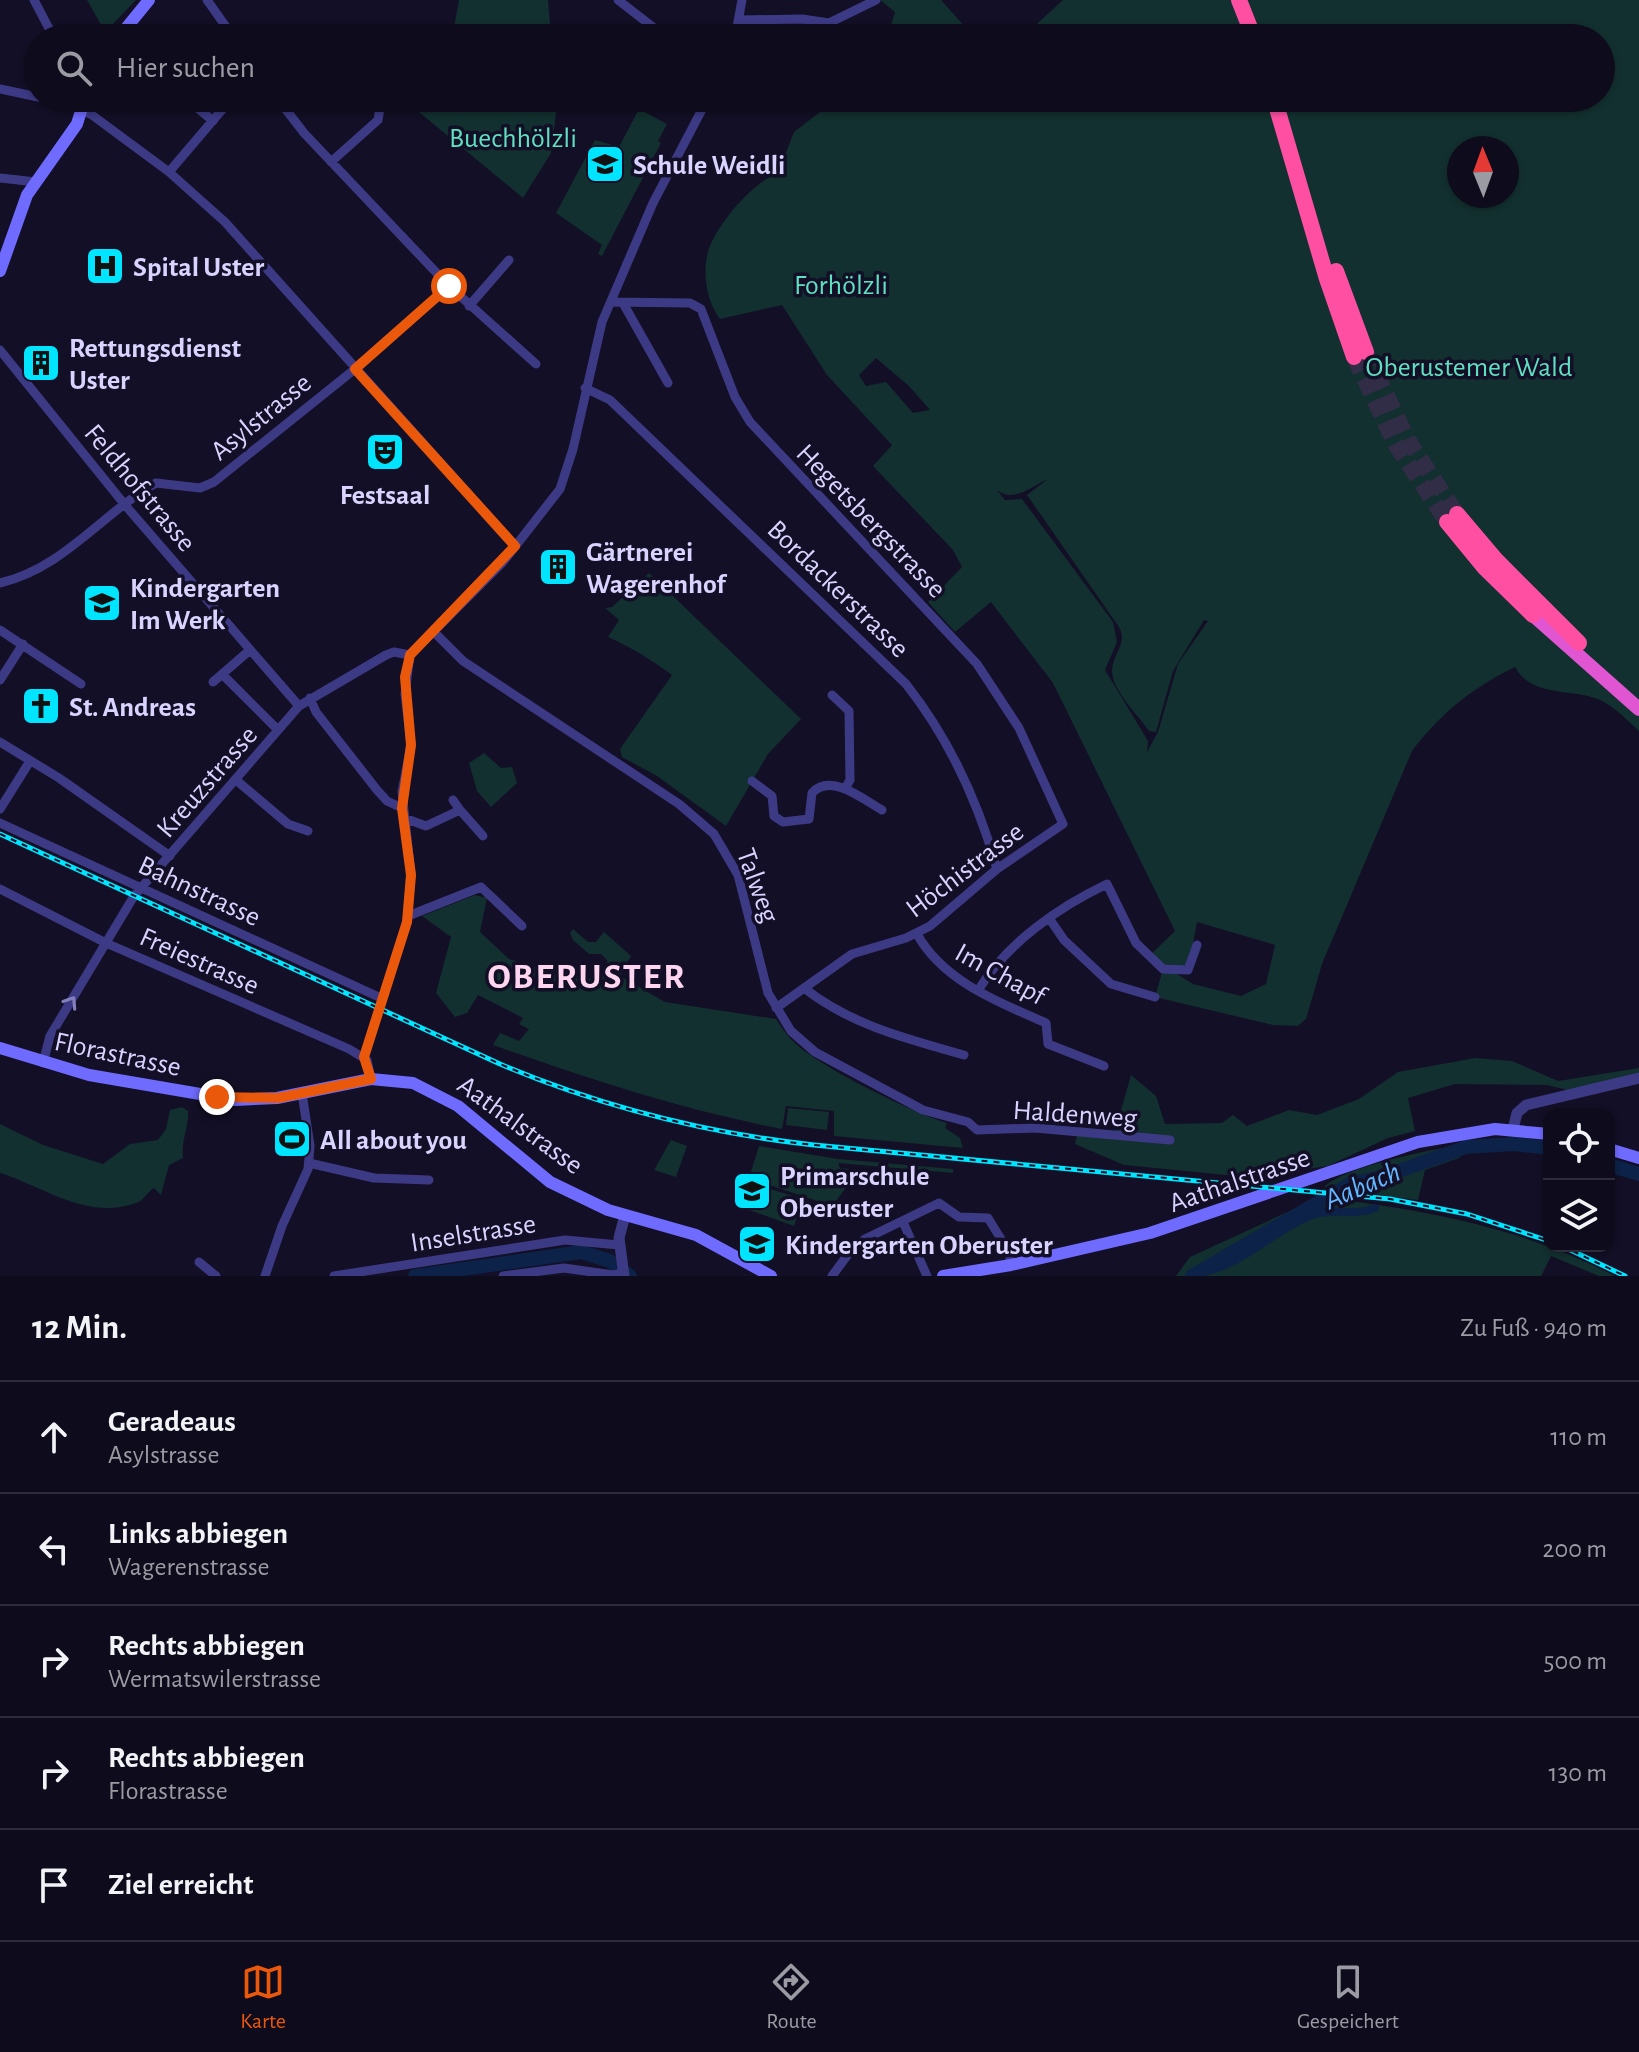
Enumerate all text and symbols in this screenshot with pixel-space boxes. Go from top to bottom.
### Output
search box [24,24,1615,112]
icon: search [52,46,96,90]
text: Hier suchen [116,53,255,83]
park label: Buechhölzli [449,125,577,153]
north arrow [1447,136,1519,208]
school or university icon: Schule Weidli [584,143,626,185]
place label: Schule Weidli [633,152,785,180]
hospital icon: Spital Uster [84,245,126,287]
place label: Spital Uster [133,254,264,282]
route start [431,268,467,304]
park label: Forhölzli [794,272,888,300]
place label: Rettungsdienst Uster [69,335,242,395]
building icon: Rettungsdienst Uster [20,342,62,384]
park label: Oberustemer Wald [1365,354,1573,382]
street label: Asylstrasse [206,369,317,466]
street label: Feldhofstrasse [79,419,200,557]
theatre icon: Festsaal [364,431,406,473]
street label: Hegetsbergstrasse [790,439,951,604]
place label: Festsaal [340,482,430,510]
street label: Bordackerstrasse [762,515,914,664]
place label: Gärtnerei Wagerenhof [586,539,727,599]
building icon: Gärtnerei Wagerenhof [537,546,579,588]
place label: Kindergarten Im Werk [130,575,280,635]
school or university icon: Kindergarten Im Werk [81,582,123,624]
church icon: St. Andreas [20,685,62,727]
place label: St. Andreas [69,694,196,722]
street label: Kreuzstrasse [152,721,263,843]
street label: Höchistrasse [901,818,1029,924]
street label: Talweg [731,845,783,927]
street label: Bahnstrasse [134,851,265,932]
street label: Freiestrasse [135,923,263,1001]
street label: Im Chapf [950,939,1051,1012]
district label: OBERUSTER [488,959,686,995]
one-way arrow [62,996,77,1010]
street label: Florastrasse [52,1028,184,1082]
street label: Aathalstrasse [452,1071,588,1180]
route end [199,1079,235,1115]
street label: Haldenweg [1012,1097,1138,1133]
map controls [1543,1108,1615,1252]
button: locate [1543,1108,1615,1180]
sports icon: All about you [271,1118,313,1160]
place label: All about you [320,1127,467,1155]
street label: Aathalstrasse [1166,1144,1314,1218]
water label: Aabach [1319,1157,1405,1216]
place label: Primarschule Oberuster [780,1163,930,1223]
school or university icon: Primarschule Oberuster [731,1170,773,1212]
button: layers [1543,1180,1615,1252]
street label: Inselstrasse [409,1210,538,1258]
school or university icon: Kindergarten Oberuster [736,1223,778,1265]
place label: Kindergarten Oberuster [785,1232,1053,1260]
text: 12 Min. [32,1311,127,1345]
text: Zu Fuß · 940 m [1460,1315,1607,1341]
text: Geradeaus [108,1407,236,1437]
icon: ahead [32,1415,76,1459]
text: 110 m [1550,1424,1607,1450]
text: Asylstrasse [108,1442,219,1468]
text: Links abbiegen [108,1519,288,1549]
icon: left [32,1527,76,1571]
text: 200 m [1543,1536,1607,1562]
text: Wagerenstrasse [108,1554,270,1580]
text: Rechts abbiegen [108,1631,305,1661]
icon: right [32,1639,76,1683]
text: 500 m [1544,1648,1607,1674]
text: Wermatswilerstrasse [108,1666,321,1692]
text: Rechts abbiegen [108,1743,305,1773]
icon: right [32,1751,76,1795]
text: 130 m [1549,1760,1607,1786]
text: Florastrasse [108,1778,228,1804]
icon: arrive [32,1863,76,1907]
text: Ziel erreicht [108,1870,253,1900]
tab: Karte [240,1960,286,2034]
tab: Route [766,1960,817,2034]
tab: Gespeichert [1297,1960,1399,2034]

